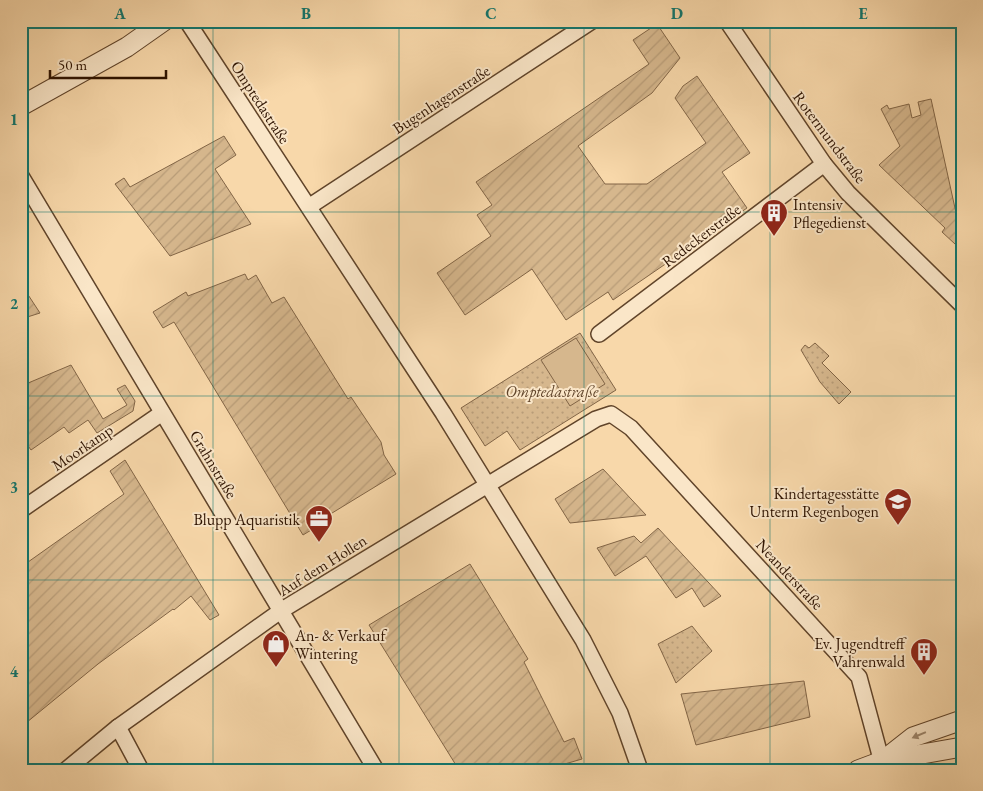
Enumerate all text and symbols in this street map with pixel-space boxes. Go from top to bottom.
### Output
text: A [113,3,126,24]
text: B [301,3,311,24]
text: C [485,3,497,24]
text: D [671,3,683,24]
text: E [858,3,868,24]
scale bar [50,48,166,80]
text: 50 m [58,55,87,74]
street label: Omptedastraße [226,57,295,148]
street label: Bugenhagenstraße [389,60,494,139]
street label: Rotermundstraße [788,87,871,187]
text: 1 [10,109,18,130]
place label: Intensiv Pflegedienst [793,194,866,233]
building icon: Intensiv Pflegedienst [759,198,789,237]
street label: Redeckerstraße [658,199,745,272]
text: 2 [10,293,19,314]
park label: Omptedastraße [505,381,599,402]
street label: Moorkamp [47,419,117,476]
street label: Grahnstraße [185,426,242,502]
text: 3 [10,477,18,498]
place label: Kindertagesstätte Unterm Regenbogen [749,483,880,522]
school or university icon: Kindertagesstätte Unterm Regenbogen [883,487,913,526]
office icon: Blupp Aquaristik [304,504,334,543]
place label: Blupp Aquaristik [193,509,300,530]
street label: Auf dem Hollen [273,530,371,602]
street label: Neanderstraße [751,534,828,614]
place label: An- & Verkauf Wintering [294,625,387,664]
shop icon: An- & Verkauf Wintering [261,629,291,668]
place label: Ev. Jugendtreff Vahrenwald [814,633,907,672]
building icon: Ev. Jugendtreff Vahrenwald [909,637,939,676]
text: 4 [10,661,19,682]
one-way arrow [912,731,926,739]

